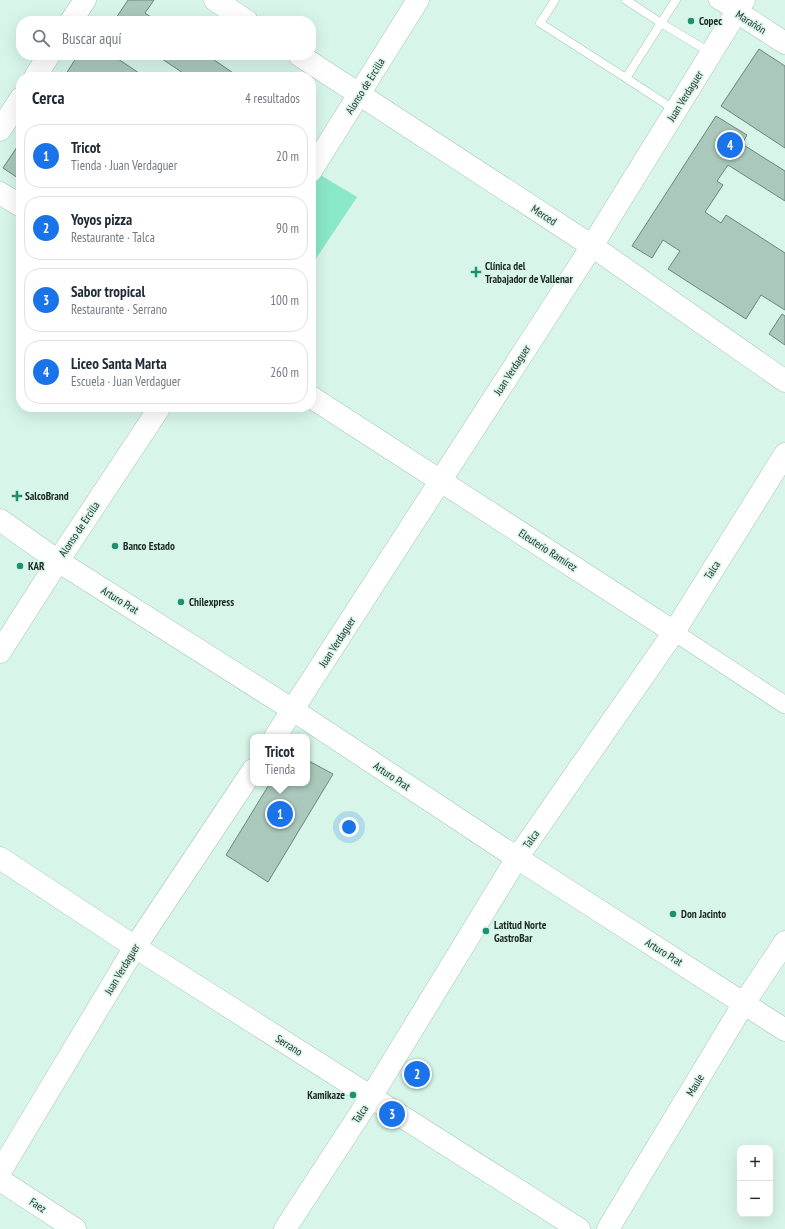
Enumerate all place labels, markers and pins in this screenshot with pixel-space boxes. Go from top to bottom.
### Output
place label: Copec [699,14,722,28]
marker: Copec [686,16,696,26]
pin: 4 [717,130,743,160]
place label: Clínica del Trabajador de Vallenar [485,259,573,286]
marker: Clínica del Trabajador de Vallenar [470,266,482,278]
place label: SalcoBrand [25,489,69,503]
marker: SalcoBrand [12,491,22,501]
place label: Banco Estado [123,539,175,553]
marker: Banco Estado [110,541,120,551]
place label: KAR [28,559,45,573]
marker: KAR [15,561,25,571]
place label: Chilexpress [189,595,234,609]
marker: Chilexpress [176,597,186,607]
pin: 1 [267,799,293,829]
place label: Don Jacinto [681,907,726,921]
marker: Don Jacinto [668,909,678,919]
place label: Latitud Norte GastroBar [494,918,547,945]
marker: Latitud Norte GastroBar [481,926,491,936]
pin: 2 [404,1059,430,1089]
place label: Kamikaze [307,1088,345,1102]
marker: Kamikaze [348,1090,358,1100]
pin: 3 [379,1099,405,1129]

